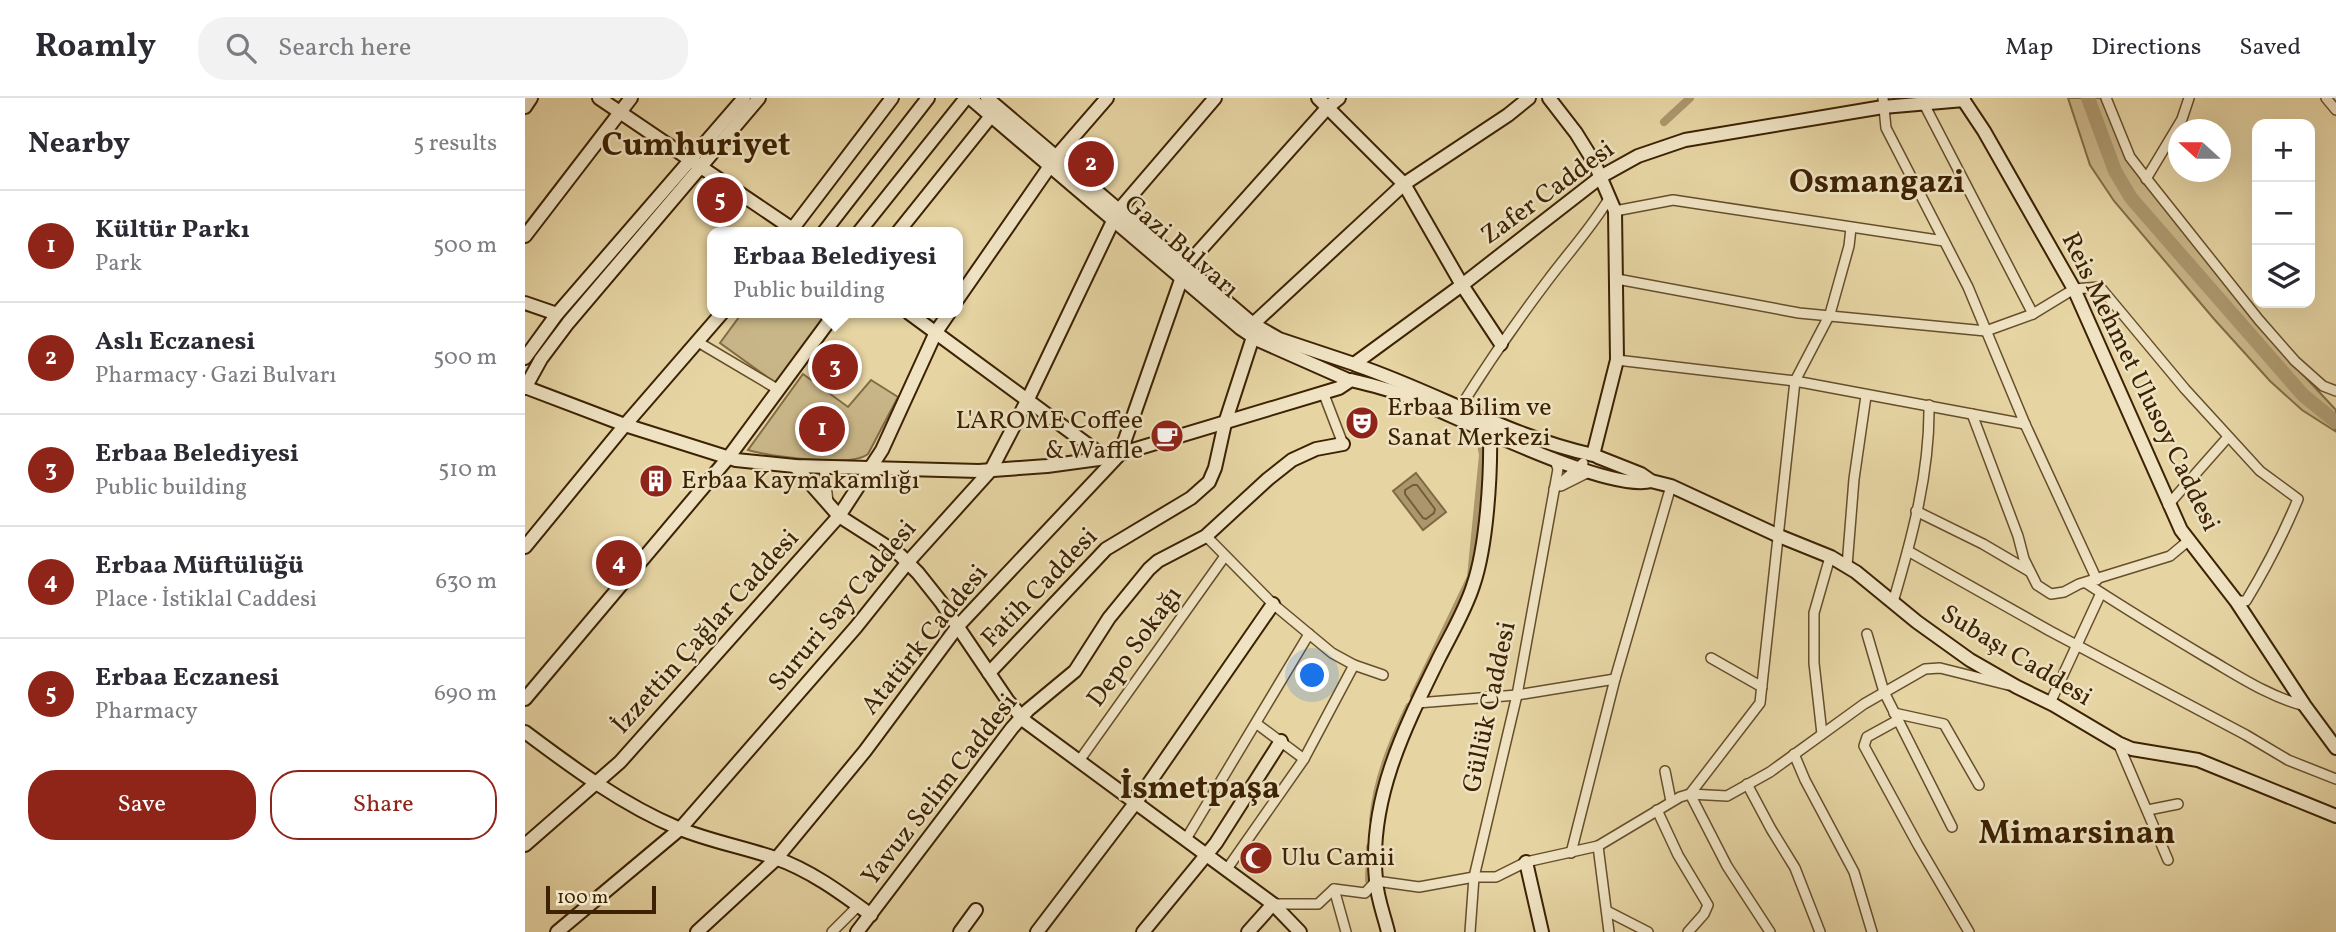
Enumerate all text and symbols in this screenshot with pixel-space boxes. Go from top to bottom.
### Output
search box [198,17,688,80]
text: Roamly [35,25,156,71]
icon: search [222,29,260,67]
text: Search here [278,30,411,66]
text: Map [2005,31,2053,65]
text: Directions [2091,31,2201,65]
text: Saved [2239,31,2301,65]
north arrow [2168,119,2231,182]
map controls [2252,119,2315,308]
button: + [2252,119,2315,182]
text: Nearby [28,123,130,165]
district label: Cumhuriyet [602,124,791,170]
text: 5 results [413,128,497,160]
street label: Zafer Caddesi [1474,132,1622,254]
pin: 2 [1068,138,1114,190]
district label: Osmangazi [1789,161,1965,207]
pin: 5 [697,174,743,226]
button: − [2252,182,2315,245]
street label: Gazi Bulvarı [1116,187,1246,307]
text: Kültür Parkı [95,212,250,248]
street label: Reis Mehmet Ulusoy Caddesi [2052,226,2228,538]
popup [707,227,963,318]
text: 1 [46,230,56,262]
text: 500 m [433,230,497,262]
text: Erbaa Belediyesi [733,239,937,275]
button: layers [2252,245,2315,308]
text: Park [95,248,142,280]
text: Public building [733,275,885,307]
text: Aslı Eczanesi [95,324,255,360]
pin: 3 [812,341,858,393]
text: 2 [45,342,57,374]
text: 500 m [433,342,497,374]
text: Pharmacy · Gazi Bulvarı [95,360,336,392]
place label: Erbaa Bilim ve Sanat Merkezi [1387,390,1552,456]
pin: 1 [799,403,845,455]
place label: L'AROME Coffee & Waffle [956,403,1143,469]
theatre icon: Erbaa Bilim ve Sanat Merkezi [1343,404,1381,442]
cafe icon: L'AROME Coffee & Waffle [1148,417,1186,455]
text: Erbaa Belediyesi [95,436,299,472]
text: 3 [45,454,57,486]
text: 510 m [438,454,497,486]
building icon: Erbaa Kaymakamlığı [637,462,675,500]
place label: Erbaa Kaymakamlığı [681,463,920,499]
text: Public building [95,472,247,504]
street label: Sururi Say Caddesi [760,512,926,700]
street label: Fatih Caddesi [974,520,1106,656]
street label: İzzettin Çağlar Caddesi [604,522,808,742]
pin: 4 [596,537,642,589]
text: Erbaa Müftülüğü [95,548,304,584]
street label: Atatürk Caddesi [853,557,997,723]
text: 4 [44,566,58,598]
text: 630 m [436,566,497,598]
street label: Depo Sokağı [1079,579,1191,715]
text: Place · İstiklal Caddesi [95,584,317,616]
street label: Subaşı Caddesi [1933,597,2099,715]
street label: Güllük Caddesi [1454,618,1526,796]
your location [1295,658,1329,692]
text: Erbaa Eczanesi [95,660,280,696]
text: 5 [45,678,57,710]
text: 690 m [434,678,497,710]
street label: Yavuz Selim Caddesi [854,687,1026,893]
text: Pharmacy [95,696,198,728]
district label: İsmetpaşa [1120,767,1280,813]
button: Save [28,770,256,840]
button: Share [270,770,497,840]
district label: Mimarsinan [1978,812,2176,858]
mosque icon: Ulu Camii [1237,839,1275,877]
place label: Ulu Camii [1281,840,1395,876]
scale bar [546,883,656,915]
text: 100 m [557,885,608,911]

